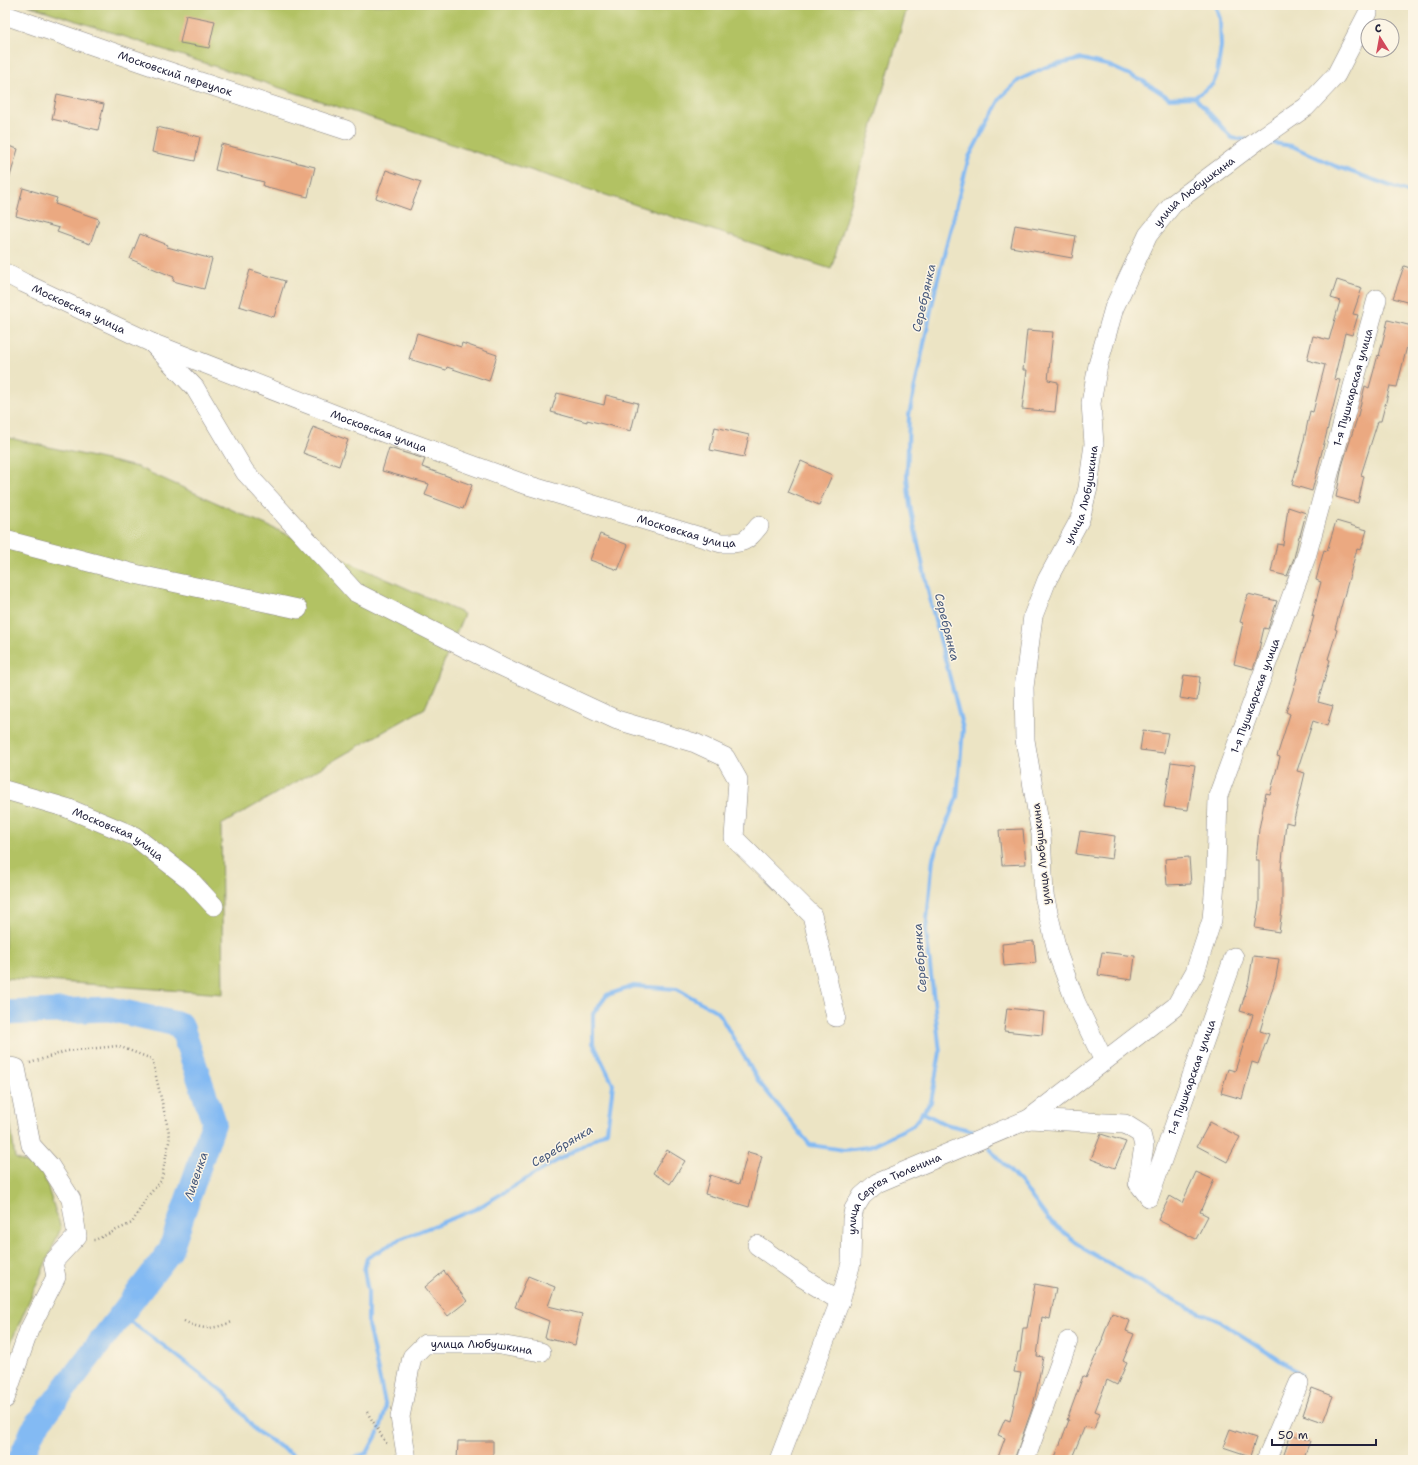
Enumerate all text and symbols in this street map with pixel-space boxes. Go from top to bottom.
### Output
north arrow [1360,18,1400,58]
text: С [1373,21,1383,37]
street label: Московский переулок [116,48,234,100]
street label: улица Любушкина [1151,153,1238,230]
water label: Серебрянка [908,262,940,334]
street label: Московская улица [29,281,128,338]
street label: 1-я Пушкарская улица [1330,327,1377,448]
street label: Московская улица [328,406,429,456]
street label: улица Любушкина [1061,444,1102,547]
street label: Московская улица [635,511,736,551]
water label: Серебрянка [931,591,963,663]
street label: 1-я Пушкарская улица [1227,636,1283,756]
street label: улица Любушкина [1029,802,1054,906]
street label: Московская улица [70,804,167,864]
water label: Серебрянка [910,923,930,993]
street label: 1-я Пушкарская улица [1165,1018,1219,1137]
water label: Серебрянка [528,1121,596,1171]
water label: Ливенка [180,1150,212,1203]
street label: улица Сергея Тюленина [845,1150,944,1235]
street label: улица Любушкина [431,1337,534,1358]
scale bar [1272,1421,1376,1447]
text: 50 m [1278,1427,1308,1443]

